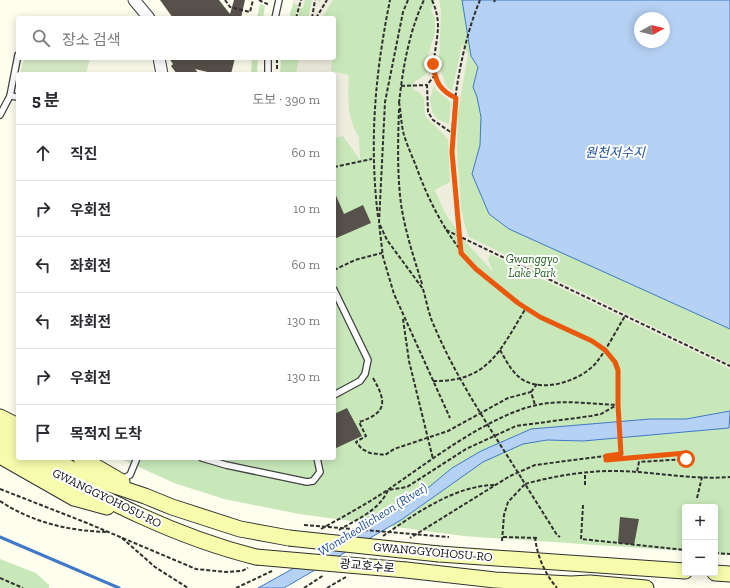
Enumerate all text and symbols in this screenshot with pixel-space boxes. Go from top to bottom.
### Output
north arrow [634,12,670,48]
search box [16,16,336,60]
icon: search [30,27,52,49]
text: 장소 검색 [62,31,121,49]
route end [424,55,442,73]
text: 5 분 [32,90,60,110]
text: 도보 · 390 m [252,92,320,107]
icon: ahead [32,142,54,164]
text: 직진 [70,145,98,163]
text: 60 m [291,145,320,160]
water label: 원천저수지 [585,145,646,160]
icon: right [32,198,54,220]
text: 우회전 [70,201,111,219]
text: 10 m [293,201,320,216]
park label: Gwanggyo Lake Park [506,252,559,280]
icon: left [32,254,54,276]
text: 좌회전 [70,257,111,275]
text: 60 m [291,257,320,272]
icon: left [32,310,54,332]
text: 좌회전 [70,313,111,331]
text: 130 m [287,313,320,328]
icon: right [32,366,54,388]
text: 우회전 [70,369,111,387]
text: 130 m [287,369,320,384]
icon: arrive [32,422,54,444]
text: 목적지 도착 [70,425,142,443]
route start [677,450,695,468]
street label: GWANGGYOHOSU-RO [50,465,164,531]
water label: Woncheollicheon (River) [315,480,430,559]
map controls [682,504,718,576]
button: + [682,504,718,540]
street label: GWANGGYOHOSU-RO [373,540,493,564]
button: − [682,540,718,576]
street label: 광교호수로 [339,557,395,575]

